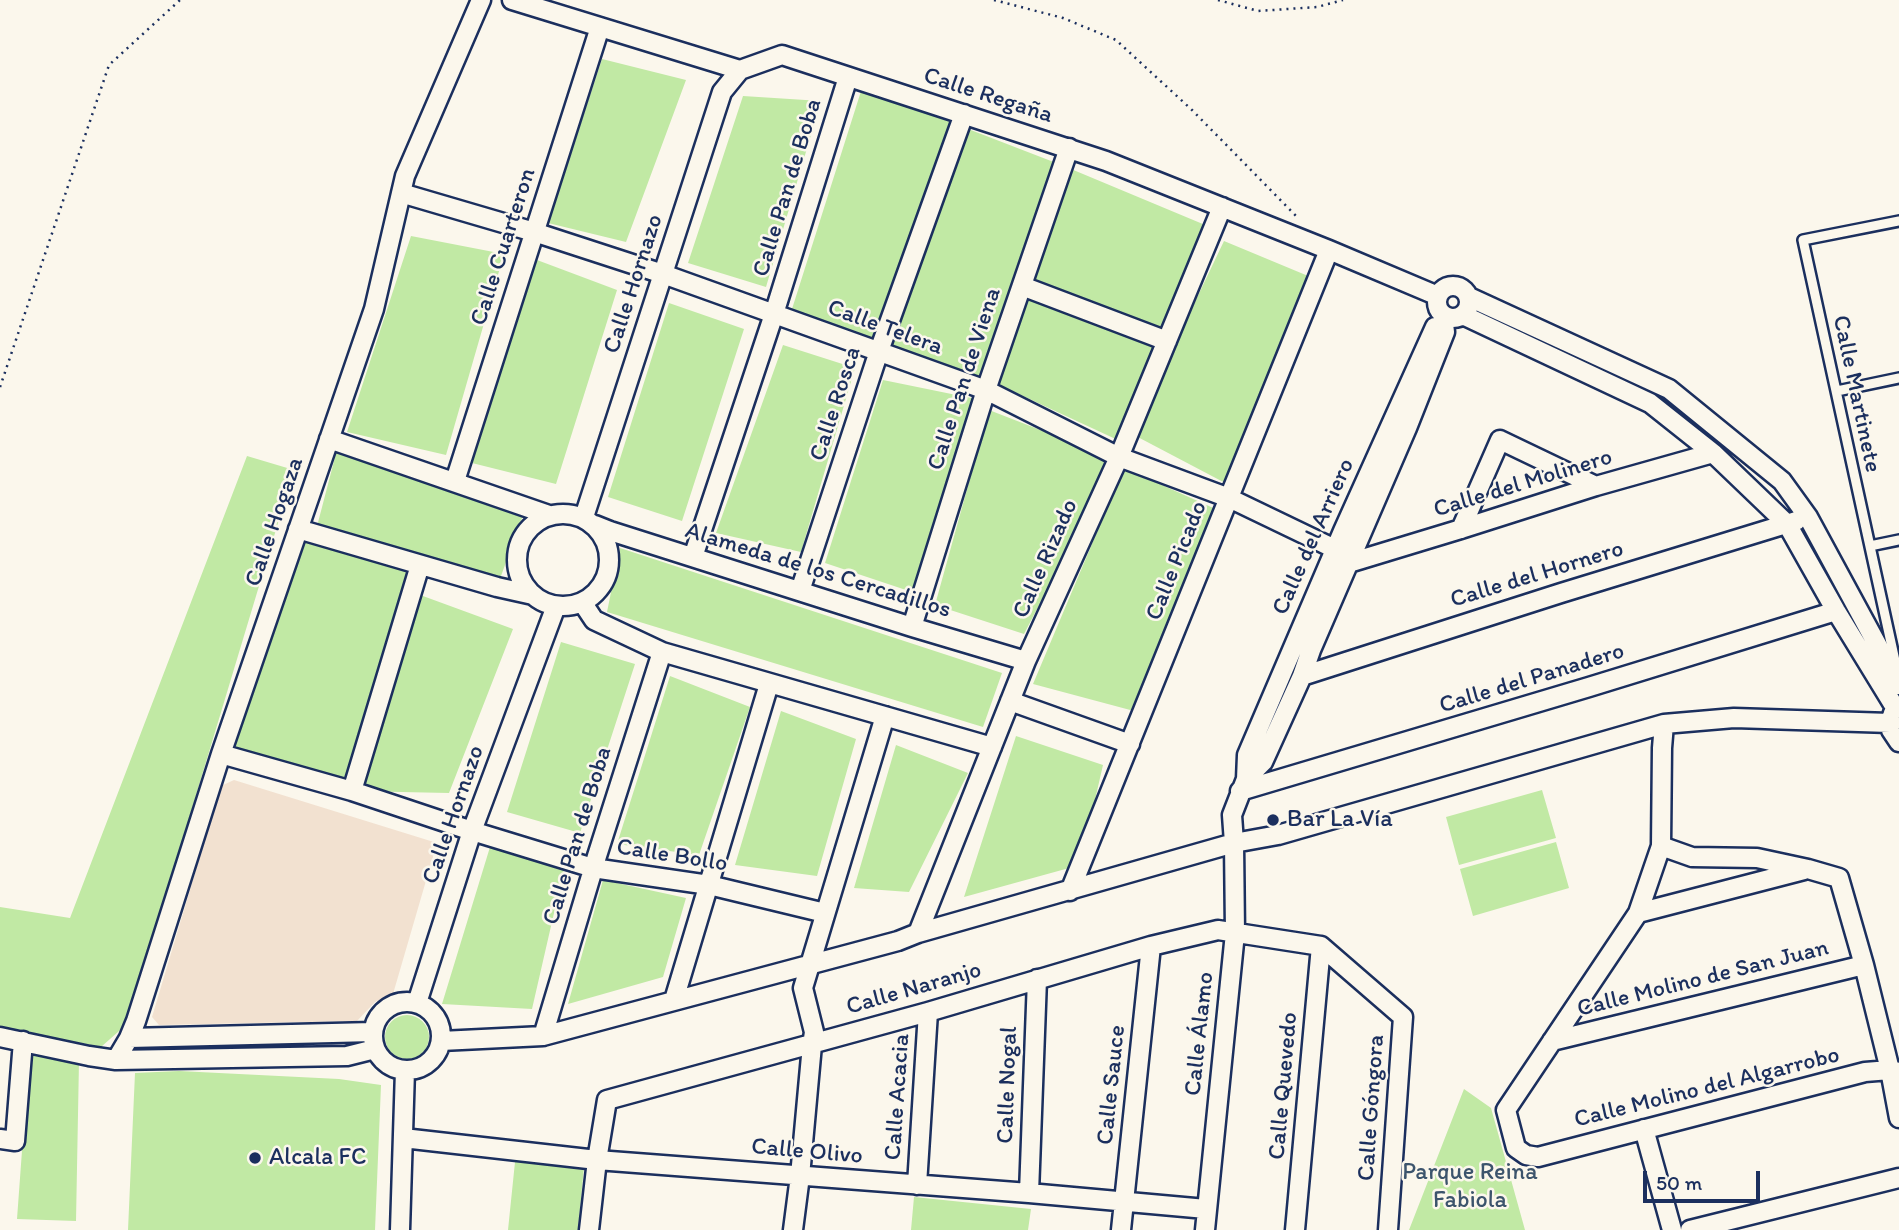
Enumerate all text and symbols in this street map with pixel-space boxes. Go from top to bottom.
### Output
street label: Calle Regaña [920,62,1056,130]
street label: Calle Pan de Boba [747,95,829,281]
street label: Calle Cuarteron [465,165,543,329]
street label: Calle Hornazo [598,211,670,357]
street label: Calle Pan de Viena [922,284,1008,474]
street label: Calle Telera [823,294,947,362]
street label: Calle Martinete [1825,313,1887,475]
street label: Calle Rosca [804,343,868,465]
street label: Calle del Molinero [1430,443,1616,525]
street label: Calle Hogaza [239,454,311,590]
street label: Calle del Arriero [1267,454,1361,620]
street label: Calle Rizado [1007,495,1085,623]
street label: Calle Picado [1140,497,1214,625]
street label: Alameda de los Cercadillos [682,517,954,625]
street label: Calle del Hornero [1447,535,1627,615]
street label: Calle del Panadero [1436,637,1628,721]
street label: Calle Hornazo [417,742,491,888]
street label: Calle Pan de Boba [537,743,619,929]
place label: Bar La Vía [1287,806,1393,834]
marker: Bar La Vía [1265,812,1281,828]
street label: Calle Bollo [614,833,730,879]
street label: Calle Molino de San Juan [1574,934,1832,1024]
street label: Calle Naranjo [843,956,985,1022]
street label: Calle Álamo [1179,971,1221,1097]
street label: Calle Quevedo [1263,1011,1305,1161]
street label: Calle Sauce [1091,1024,1133,1146]
street label: Calle Nogal [992,1026,1024,1144]
street label: Calle Acacia [879,1033,917,1161]
street label: Calle Góngora [1353,1034,1391,1182]
street label: Calle Molino del Algarrobo [1571,1041,1843,1135]
street label: Calle Olivo [750,1133,864,1171]
place label: Alcala FC [269,1144,366,1172]
marker: Alcala FC [247,1150,263,1166]
scale bar [1647,1156,1764,1200]
park label: Parque Reina Fabiola [1402,1159,1538,1215]
text: 50 m [1656,1170,1702,1195]

